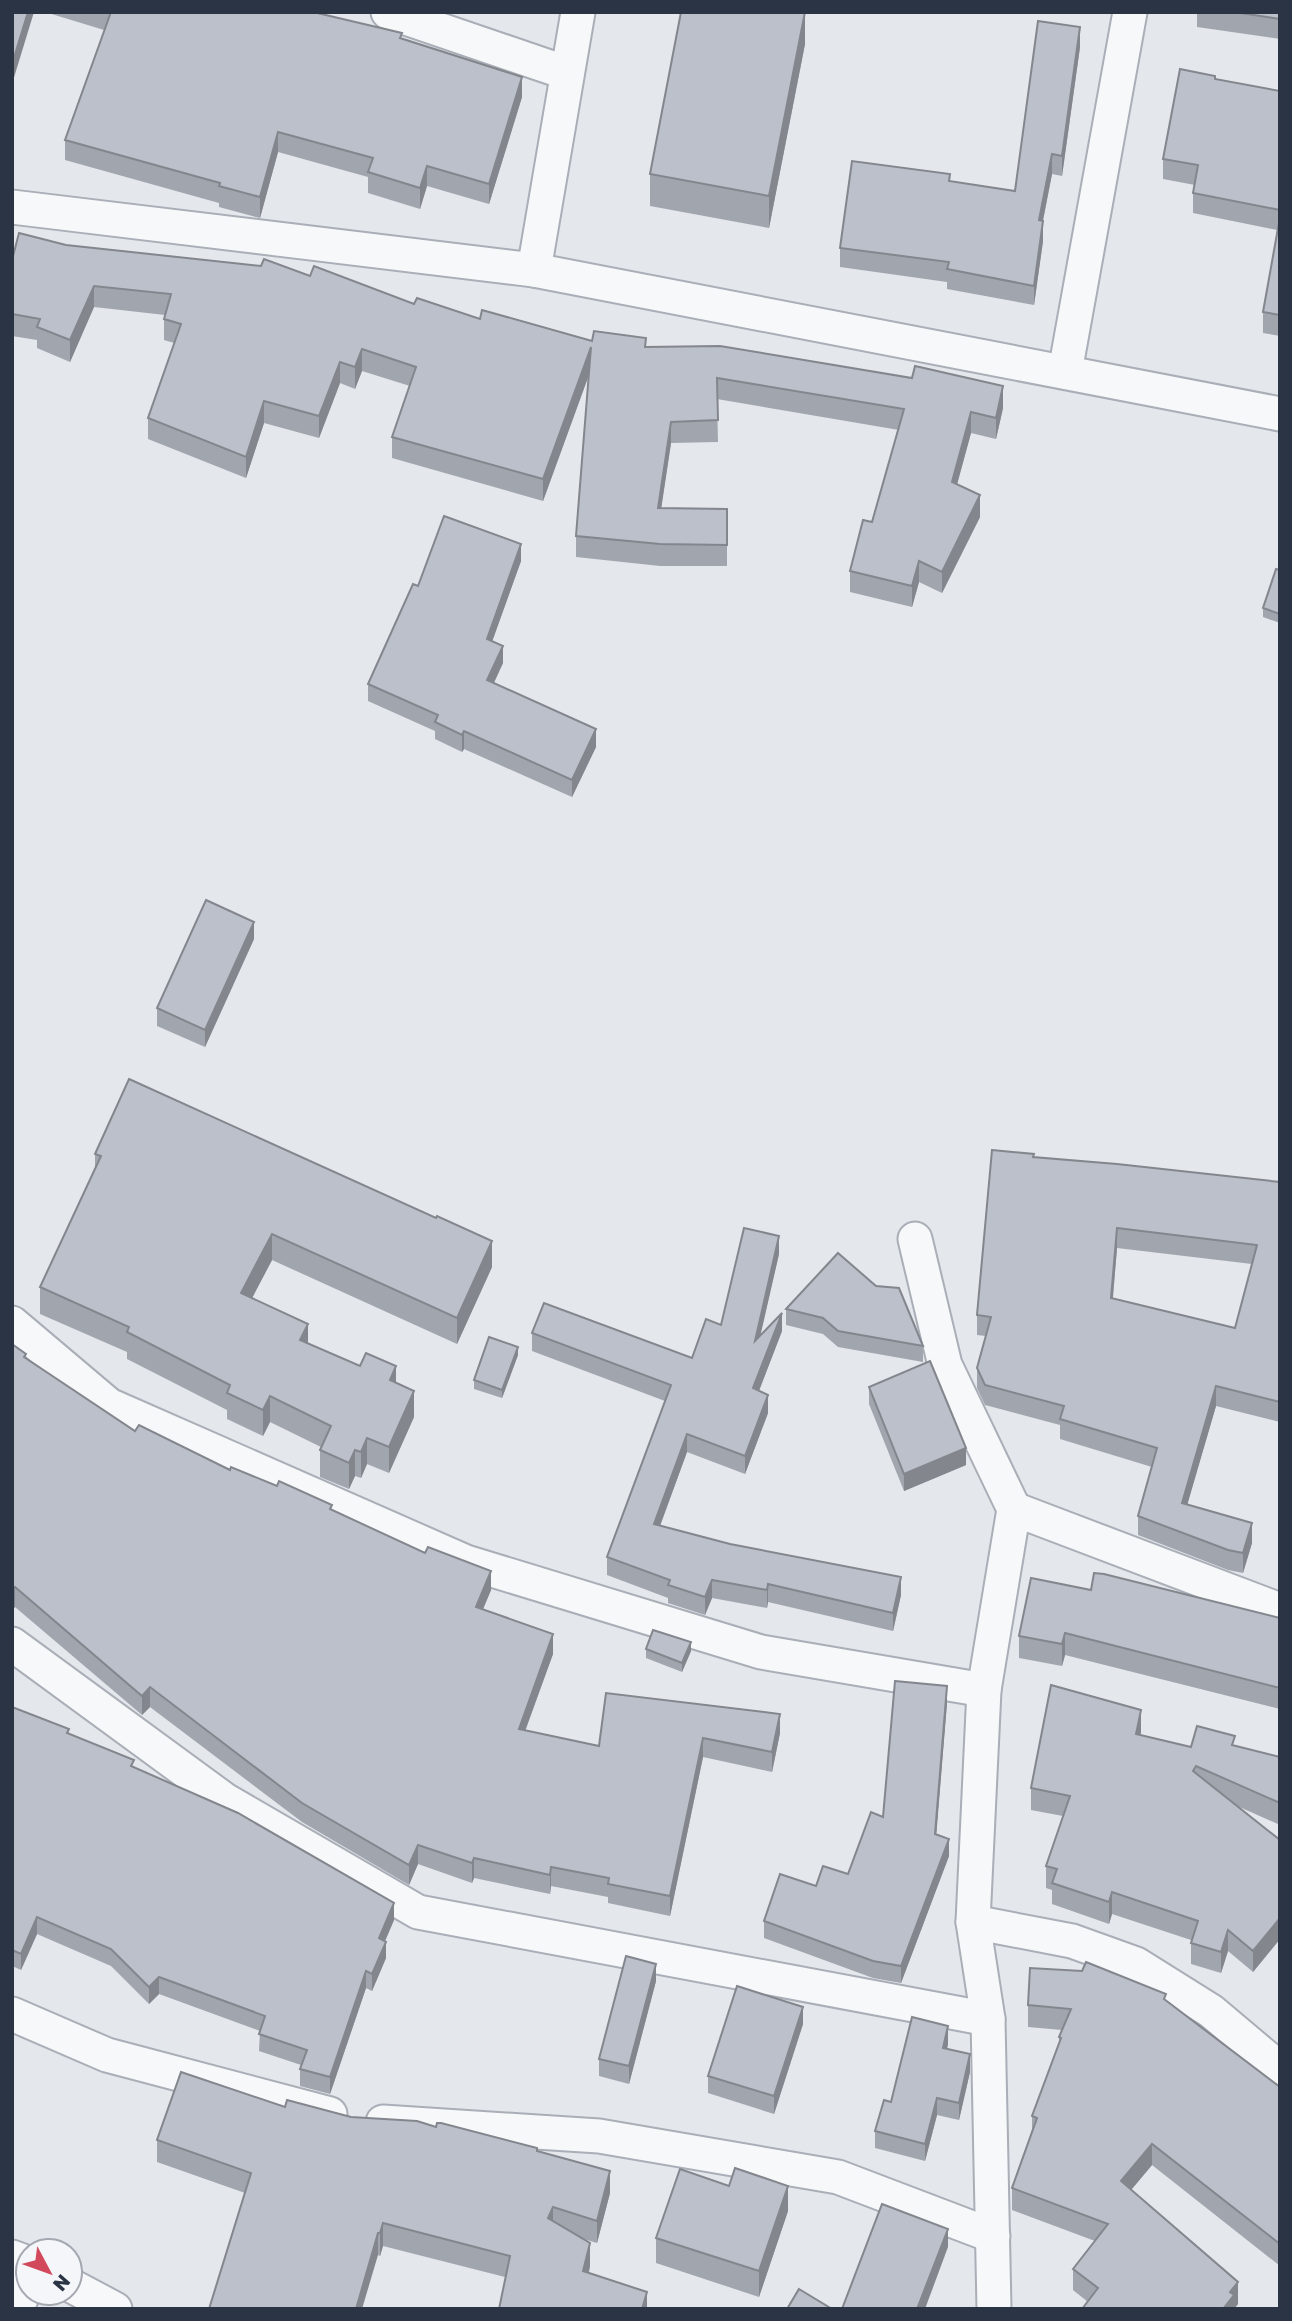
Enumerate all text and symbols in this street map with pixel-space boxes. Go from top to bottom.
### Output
north arrow [14,2237,84,2307]
text: N [49,2270,76,2296]

